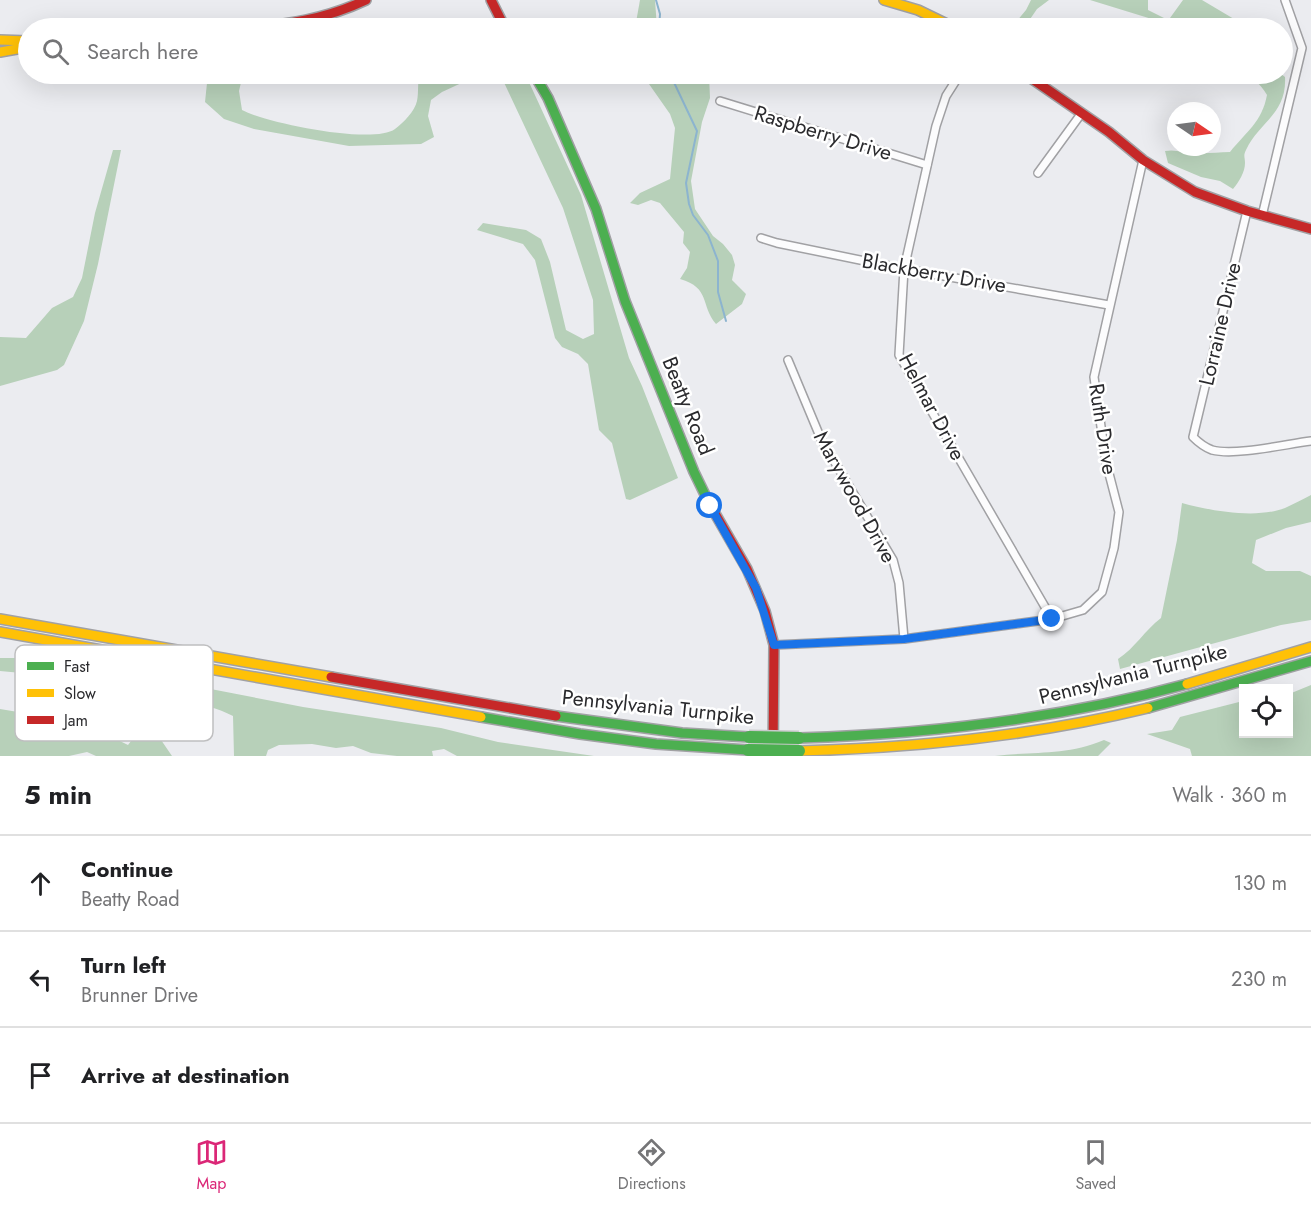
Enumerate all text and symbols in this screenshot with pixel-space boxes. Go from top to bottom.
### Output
search box [18,18,1293,84]
icon: search [39,35,72,68]
text: Search here [87,35,198,67]
street label: Raspberry Drive [751,98,896,168]
north arrow [1167,102,1221,156]
street label: Blackberry Drive [860,246,1009,300]
street label: Lorraine Drive [1191,259,1249,389]
street label: Helmar Drive [891,348,973,466]
street label: Beatty Road [655,352,721,460]
street label: Ruth Drive [1081,381,1125,477]
street label: Marywood Drive [806,426,904,569]
route start [696,492,722,518]
route end [1038,605,1064,631]
street label: Pennsylvania Turnpike [1036,636,1230,712]
legend [15,645,213,741]
text: Fast [64,655,90,678]
text: Slow [64,682,96,705]
street label: Pennsylvania Turnpike [561,682,756,732]
map controls [1239,684,1293,738]
button: locate [1239,684,1293,738]
text: Jam [62,709,88,732]
text: 5 min [24,776,92,814]
text: Walk · 360 m [1172,781,1287,810]
text: Continue [81,853,173,885]
icon: ahead [24,867,57,900]
text: 130 m [1233,869,1287,898]
text: Beatty Road [81,885,180,914]
text: Turn left [81,949,166,981]
icon: left [24,963,57,996]
text: 230 m [1231,965,1287,994]
text: Brunner Drive [81,981,198,1010]
icon: arrive [24,1059,57,1092]
text: Arrive at destination [81,1059,290,1091]
tab: Map [195,1136,228,1195]
tab: Directions [618,1136,686,1195]
tab: Saved [1075,1136,1116,1195]

